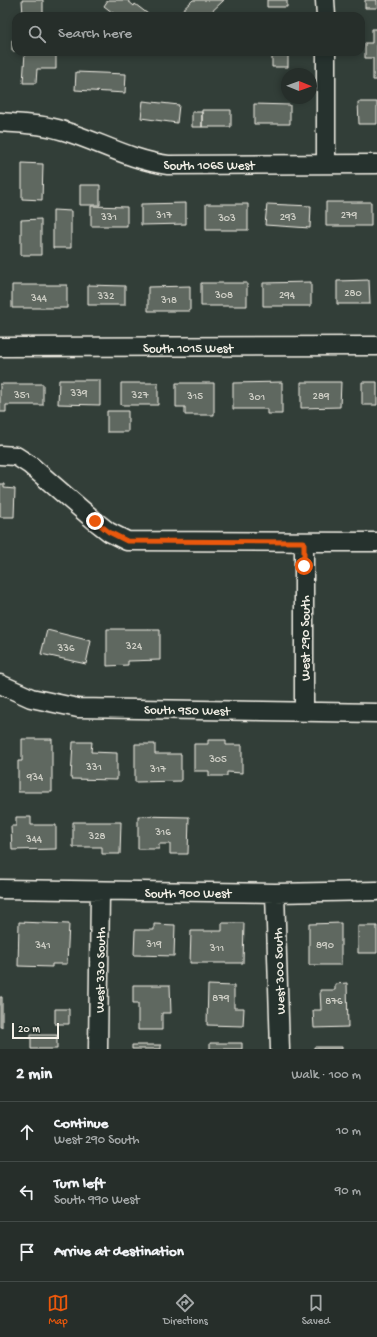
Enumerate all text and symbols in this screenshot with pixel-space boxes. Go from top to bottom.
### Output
search box [12,12,365,56]
icon: search [26,23,48,45]
text: Search here [58,25,132,43]
north arrow [281,68,317,104]
street label: South 1065 West [163,159,256,174]
house number: 317 [155,210,172,222]
house number: 279 [341,210,358,222]
house number: 331 [100,212,117,224]
house number: 293 [280,212,297,224]
house number: 303 [217,213,236,225]
house number: 280 [344,288,362,300]
house number: 308 [214,290,233,302]
house number: 294 [279,290,296,302]
house number: 332 [97,291,115,303]
house number: 344 [30,293,48,305]
house number: 318 [160,295,177,307]
street label: South 1015 West [143,342,235,357]
house number: 339 [70,388,88,400]
house number: 351 [13,390,30,402]
house number: 327 [131,390,149,402]
house number: 315 [186,391,203,403]
house number: 289 [313,391,330,403]
house number: 301 [248,392,265,404]
route end [86,512,104,530]
route start [295,557,313,575]
street label: West 290 South [299,595,314,681]
house number: 324 [125,641,143,653]
house number: 336 [57,643,75,655]
street label: South 950 West [144,703,232,720]
house number: 305 [208,754,227,766]
house number: 331 [85,762,102,774]
house number: 317 [149,764,166,776]
house number: 934 [26,772,44,784]
house number: 316 [154,827,171,839]
house number: 328 [87,831,106,843]
house number: 344 [25,834,43,846]
street label: South 900 West [145,887,233,902]
street label: West 330 South [93,927,110,1013]
street label: West 300 South [271,927,290,1014]
house number: 319 [145,939,162,951]
house number: 341 [34,940,51,952]
house number: 890 [316,940,334,952]
house number: 311 [209,943,224,955]
house number: 879 [212,993,230,1005]
house number: 876 [325,996,343,1008]
scale bar [12,1021,59,1040]
text: 20 m [18,1024,40,1036]
text: 2 min [16,1065,52,1085]
text: Walk · 100 m [292,1068,361,1083]
text: Continue [54,1115,108,1133]
icon: ahead [16,1121,38,1143]
text: 10 m [336,1124,361,1139]
text: West 290 South [54,1133,139,1148]
text: Turn left [54,1175,105,1193]
icon: left [16,1181,38,1203]
text: 90 m [335,1184,361,1199]
text: South 990 West [54,1193,140,1208]
icon: arrive [16,1241,38,1263]
text: Arrive at destination [54,1243,184,1261]
tab: Map [47,1292,69,1328]
tab: Directions [163,1292,208,1328]
tab: Saved [302,1292,330,1328]

